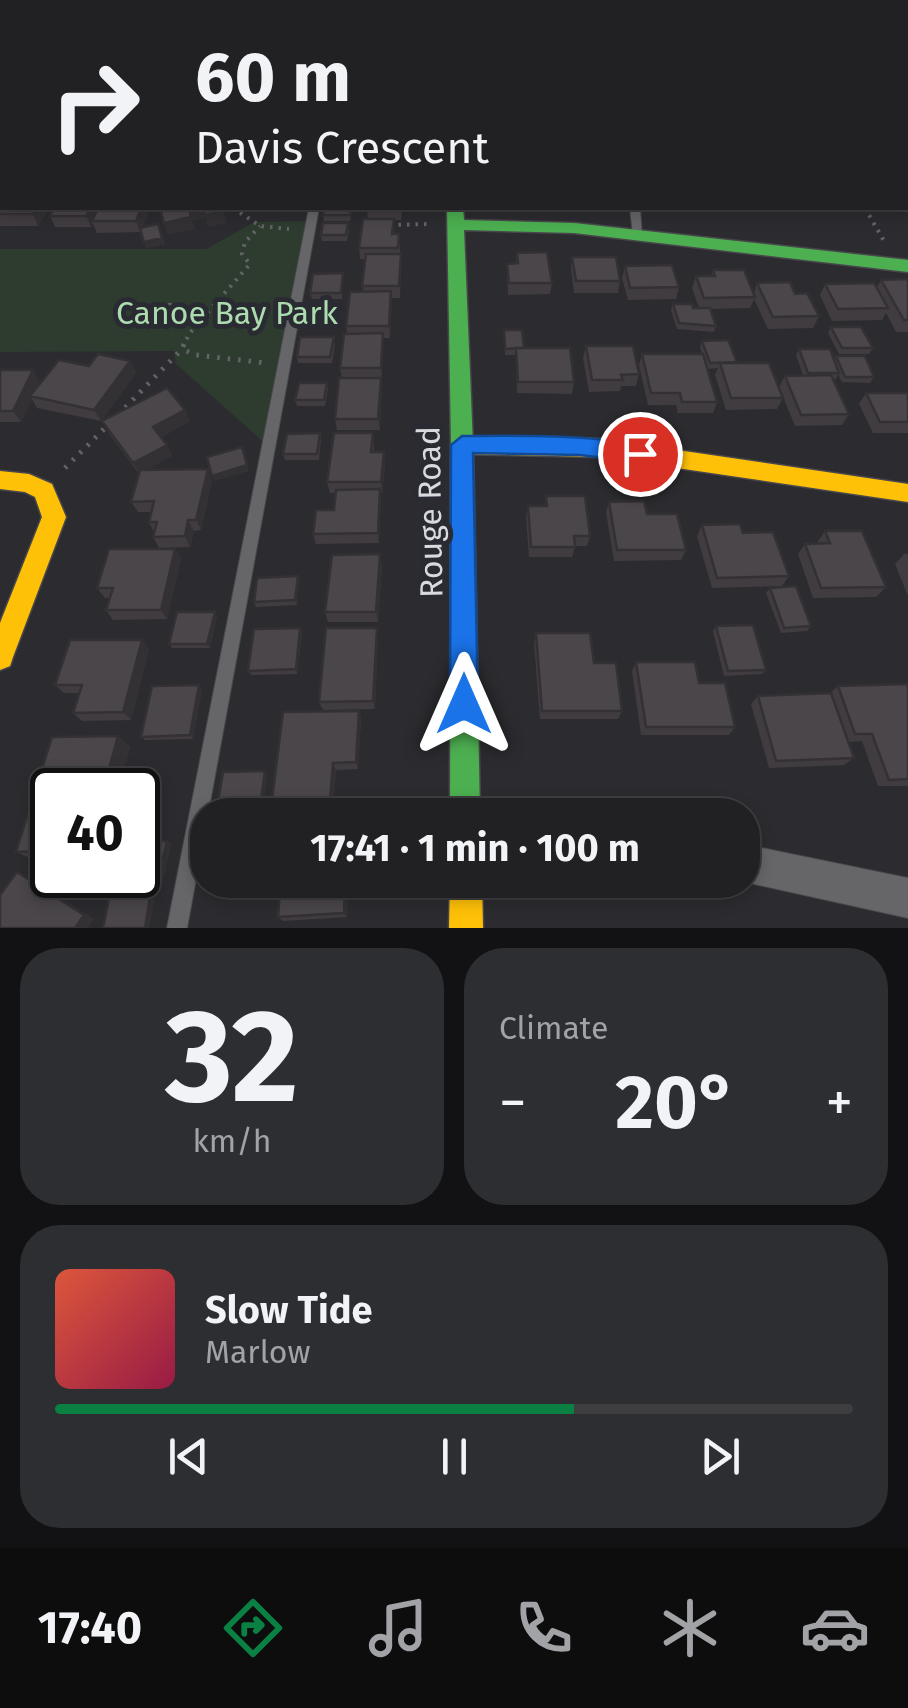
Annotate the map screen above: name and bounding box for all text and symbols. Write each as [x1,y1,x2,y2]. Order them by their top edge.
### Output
text: 60 m [195,36,351,120]
icon: right [30,40,160,170]
text: Davis Crescent [195,121,489,175]
park label: Canoe Bay Park [116,294,339,332]
pin [598,412,683,497]
street label: Rouge Road [410,426,450,598]
icon: arrive [613,427,668,482]
position arrow [412,652,516,756]
speed limit sign: 40 [30,768,160,898]
text: 17:41 · 1 min · 100 m [310,825,640,871]
text: 32 [165,979,299,1135]
text: Climate [499,1009,608,1047]
text: 20° [615,1058,737,1148]
text: − [499,1070,527,1136]
text: + [826,1070,853,1136]
text: km/h [192,1122,272,1160]
text: Slow Tide [205,1287,373,1333]
text: Marlow [205,1333,311,1371]
icon: previous [161,1429,216,1484]
icon: pause [427,1429,482,1484]
icon: next [693,1429,748,1484]
icon: directions [218,1593,288,1663]
icon: music [363,1593,433,1663]
icon: phone [509,1593,579,1663]
icon: climate [655,1593,725,1663]
icon: car [800,1593,870,1663]
text: 17:40 [38,1601,142,1655]

